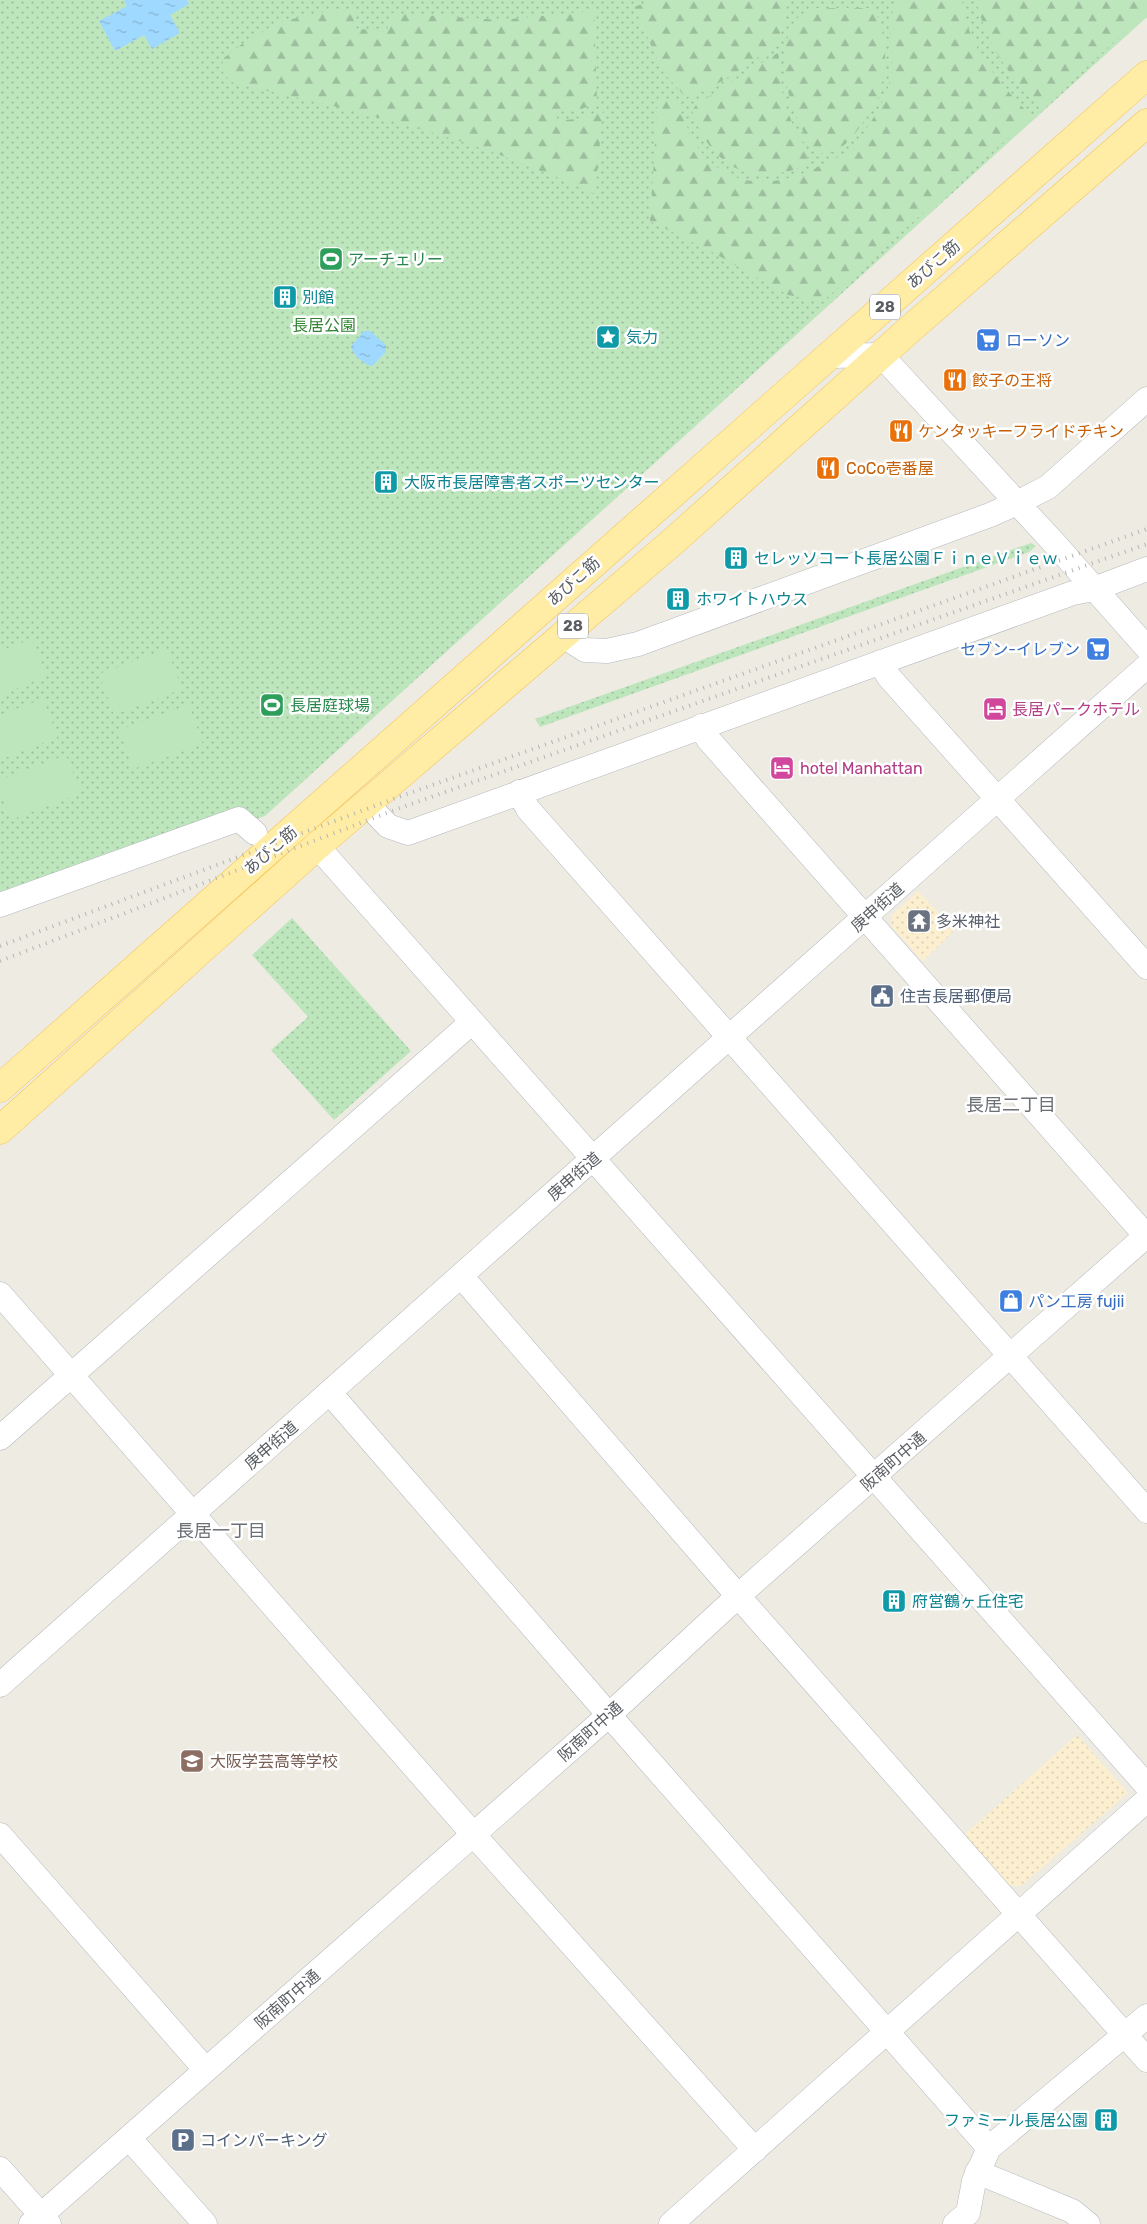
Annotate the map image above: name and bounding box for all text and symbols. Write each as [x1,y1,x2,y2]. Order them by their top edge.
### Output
street label: あびこ筋 [903,236,964,293]
sports icon: アーチェリー [318,246,344,272]
place label: アーチェリー [348,250,443,269]
building icon: 別館 [272,284,298,310]
place label: 別館 [302,288,334,307]
road number: 28 [870,294,900,320]
park label: 長居公園 [292,316,356,335]
place icon: 気力 [595,324,621,350]
supermarket icon: ローソン [975,327,1001,353]
place label: 気力 [626,328,658,347]
place label: ローソン [1006,331,1070,350]
restaurant icon: 餃子の王将 [942,367,968,393]
place label: 餃子の王将 [972,371,1052,390]
restaurant icon: ケンタッキーフライドチキン [888,418,914,444]
place label: ケンタッキーフライドチキン [918,422,1124,441]
restaurant icon: CoCo壱番屋 [815,455,841,481]
place label: CoCo壱番屋 [846,459,934,478]
building icon: 大阪市長居障害者スポーツセンター [373,469,399,495]
place label: 大阪市長居障害者スポーツセンター [404,473,660,492]
building icon: セレッソコート長居公園ＦｉｎｅＶｉｅｗ [723,545,749,571]
place label: セレッソコート長居公園ＦｉｎｅＶｉｅｗ [754,549,1058,568]
street label: あびこ筋 [543,553,603,610]
building icon: ホワイトハウス [665,586,691,612]
place label: ホワイトハウス [696,590,808,609]
road number: 28 [558,614,588,638]
supermarket icon: セブン-イレブン [1085,636,1111,662]
place label: セブン-イレブン [960,640,1080,659]
sports icon: 長居庭球場 [259,692,285,718]
place label: 長居庭球場 [290,696,370,715]
hotel icon: 長居パークホテル [982,696,1008,722]
place label: 長居パークホテル [1012,700,1140,719]
hotel icon: hotel Manhattan [769,755,795,781]
place label: hotel Manhattan [800,759,923,778]
street label: あびこ筋 [240,822,301,879]
street label: 庚申街道 [847,879,907,936]
temple icon: 多米神社 [906,908,932,934]
place label: 多米神社 [936,912,1000,931]
public building icon: 住吉長居郵便局 [869,983,895,1009]
place label: 住吉長居郵便局 [900,987,1012,1006]
district label: 長居二丁目 [966,1094,1056,1116]
street label: 庚申街道 [544,1148,605,1205]
shop icon: パン工房 fujii [998,1288,1024,1314]
place label: パン工房 fujii [1028,1292,1124,1311]
street label: 庚申街道 [241,1417,302,1474]
street label: 阪南町中通 [857,1428,930,1495]
district label: 長居一丁目 [176,1520,266,1542]
building icon: 府営鶴ヶ丘住宅 [881,1588,907,1614]
place label: 府営鶴ヶ丘住宅 [912,1592,1024,1611]
street label: 阪南町中通 [554,1698,626,1765]
school or university icon: 大阪学芸高等学校 [179,1748,205,1774]
place label: 大阪学芸高等学校 [210,1752,338,1771]
street label: 阪南町中通 [251,1966,324,2033]
building icon: ファミール長居公園 [1093,2107,1119,2133]
place label: ファミール長居公園 [944,2111,1088,2130]
parking icon: コインパーキング [170,2127,196,2153]
place label: コインパーキング [200,2131,328,2150]

